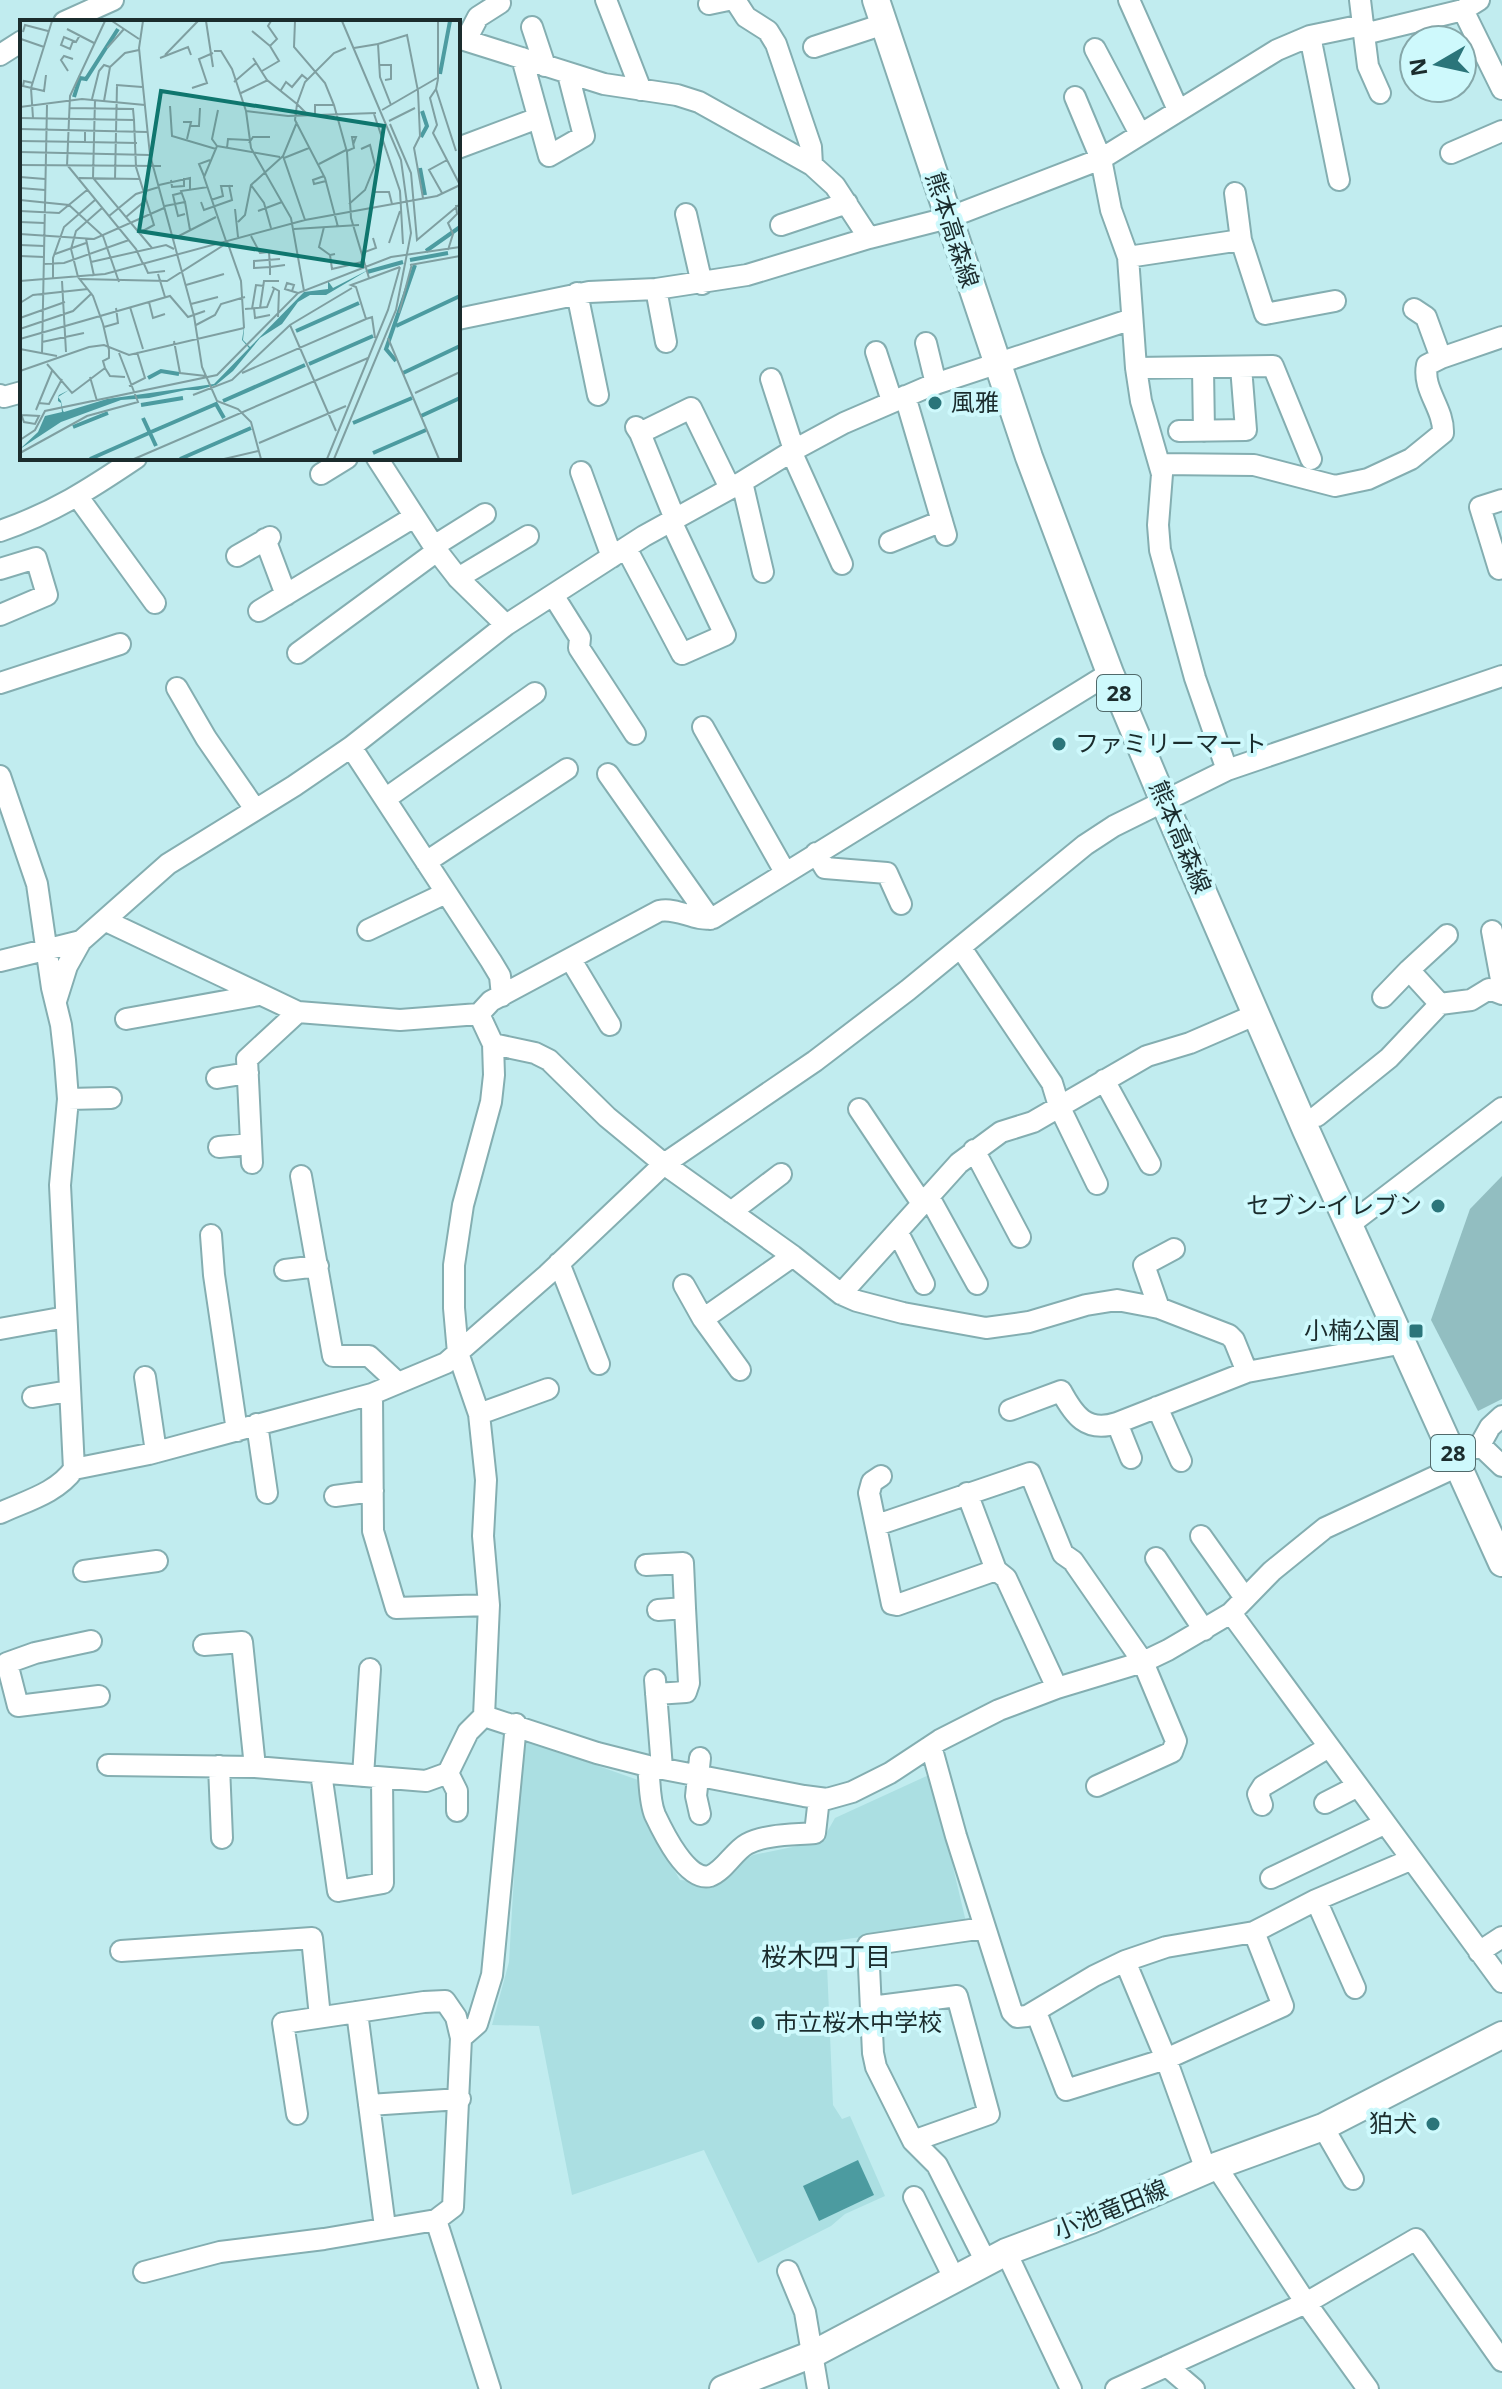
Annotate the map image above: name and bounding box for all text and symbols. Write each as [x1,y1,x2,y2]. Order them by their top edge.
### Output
inset map [20,20,460,460]
north arrow [1398,24,1478,104]
text: N [1401,56,1433,78]
street label: 熊本高森線 [919,167,988,292]
place label: 風雅 [951,385,999,418]
marker: 風雅 [926,394,944,412]
road number: 28 [1097,675,1141,711]
place label: ファミリーマート [1075,726,1267,759]
marker: ファミリーマート [1050,735,1068,753]
street label: 熊本高森線 [1143,775,1220,898]
place label: セブン-イレブン [1246,1188,1422,1221]
marker: セブン-イレブン [1429,1197,1447,1215]
place label: 小楠公園 [1304,1313,1400,1346]
marker: 小楠公園 [1407,1322,1425,1340]
road number: 28 [1431,1435,1475,1471]
district label: 桜木四丁目 [761,1938,891,1974]
place label: 市立桜木中学校 [774,2005,942,2038]
marker: 市立桜木中学校 [749,2014,767,2032]
place label: 狛犬 [1369,2106,1417,2139]
marker: 狛犬 [1424,2115,1442,2133]
street label: 小池竜田線 [1049,2171,1172,2246]

